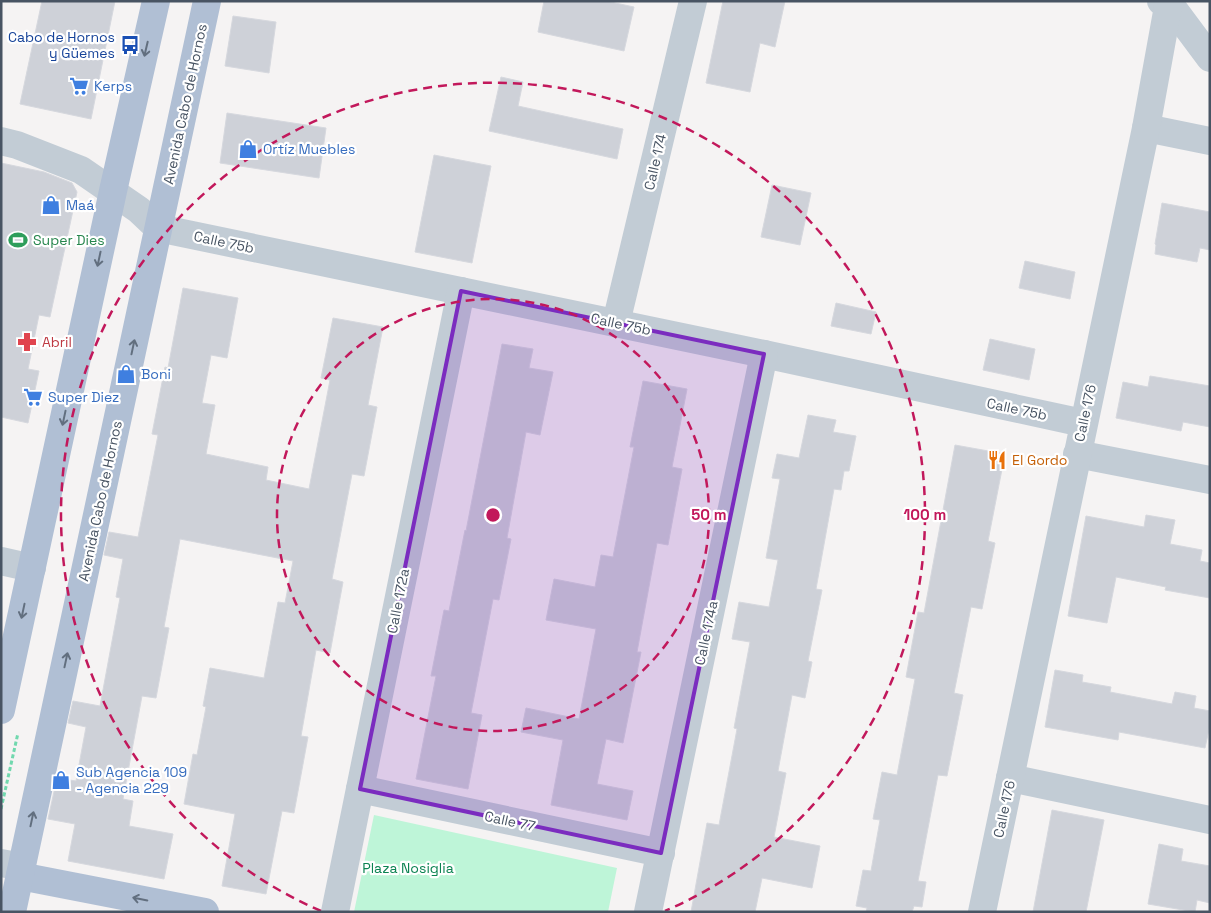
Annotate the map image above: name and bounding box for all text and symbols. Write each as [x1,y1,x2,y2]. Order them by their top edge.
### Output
street label: Avenida Cabo de Hornos [159,22,211,186]
place label: Cabo de Hornos y Güemes [8,28,115,62]
bus stop icon: Cabo de Hornos y Güemes [119,34,141,56]
one-way arrow [141,40,150,56]
supermarket icon: Kerps [68,75,90,97]
place label: Kerps [94,77,132,95]
street label: Calle 174 [640,132,670,192]
shop icon: Ortíz Muebles [237,138,259,160]
place label: Ortíz Muebles [263,140,355,158]
shop icon: Maá [40,194,62,216]
place label: Maá [66,196,94,214]
street label: Calle 75b [192,227,256,257]
sports icon: Super Dies [7,229,29,251]
place label: Super Dies [33,231,105,249]
one-way arrow [93,250,103,266]
street label: Calle 75b [589,309,653,339]
pharmacy icon: Abril [16,331,38,353]
place label: Abril [42,333,72,351]
one-way arrow [128,340,138,356]
shop icon: Boni [115,363,137,385]
place label: Boni [141,365,171,383]
street label: Calle 176 [1070,383,1100,443]
supermarket icon: Super Diez [22,386,44,408]
place label: Super Diez [48,388,119,406]
street label: Calle 75b [985,394,1049,424]
one-way arrow [59,409,69,425]
street label: Avenida Cabo de Hornos [74,419,126,583]
restaurant icon: El Gordo [986,449,1008,471]
place label: El Gordo [1012,451,1068,469]
text: 50 m [691,505,727,524]
text: 100 m [904,505,946,524]
centre of rings [484,506,502,524]
street label: Calle 172a [383,567,413,635]
street label: Calle 174a [690,599,722,667]
one-way arrow [18,602,27,618]
one-way arrow [62,653,71,669]
place label: Sub Agencia 109 - Agencia 229 [76,763,187,797]
shop icon: Sub Agencia 109 - Agencia 229 [50,769,72,791]
street label: Calle 176 [989,779,1019,839]
street label: Calle 77 [483,807,537,835]
one-way arrow [28,812,38,828]
park label: Plaza Nosiglia [362,859,454,877]
one-way arrow [133,894,149,903]

